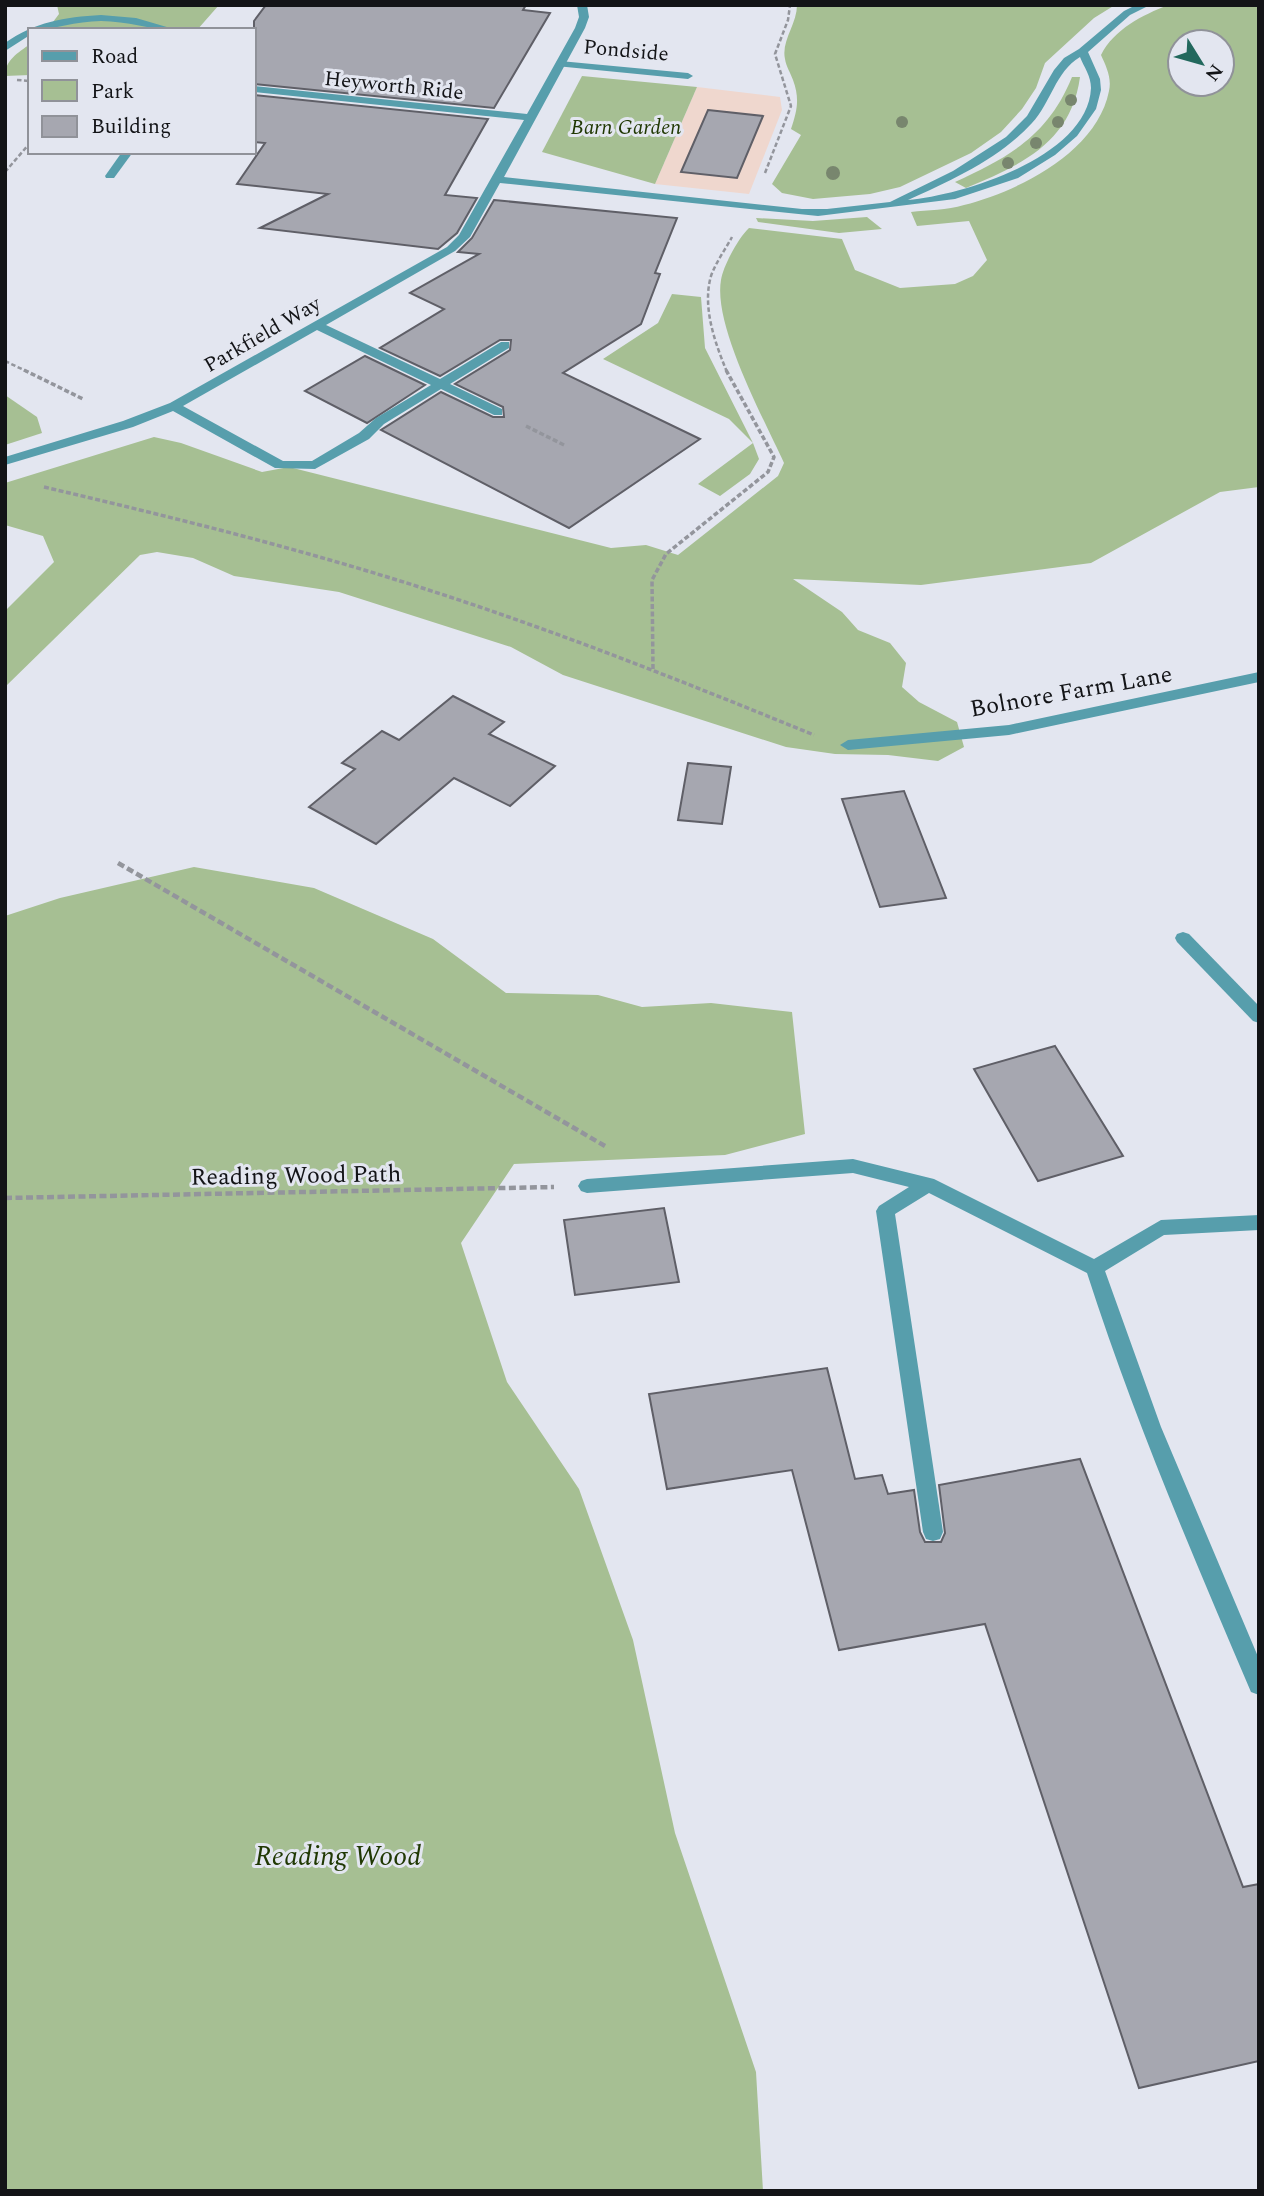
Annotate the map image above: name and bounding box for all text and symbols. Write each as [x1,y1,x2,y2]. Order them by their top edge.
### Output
legend [28,28,256,154]
north arrow [1166,28,1236,98]
street label: Pondside [582,31,670,71]
text: Road [91,41,138,73]
text: N [1197,57,1230,87]
street label: Heyworth Ride [323,63,465,109]
text: Park [91,76,135,108]
text: Building [91,111,171,143]
park label: Barn Garden [571,112,682,144]
street label: Parkfield Way [198,288,328,381]
street label: Bolnore Farm Lane [967,656,1175,727]
street label: Reading Wood Path [190,1156,402,1196]
park label: Reading Wood [255,1835,421,1878]

